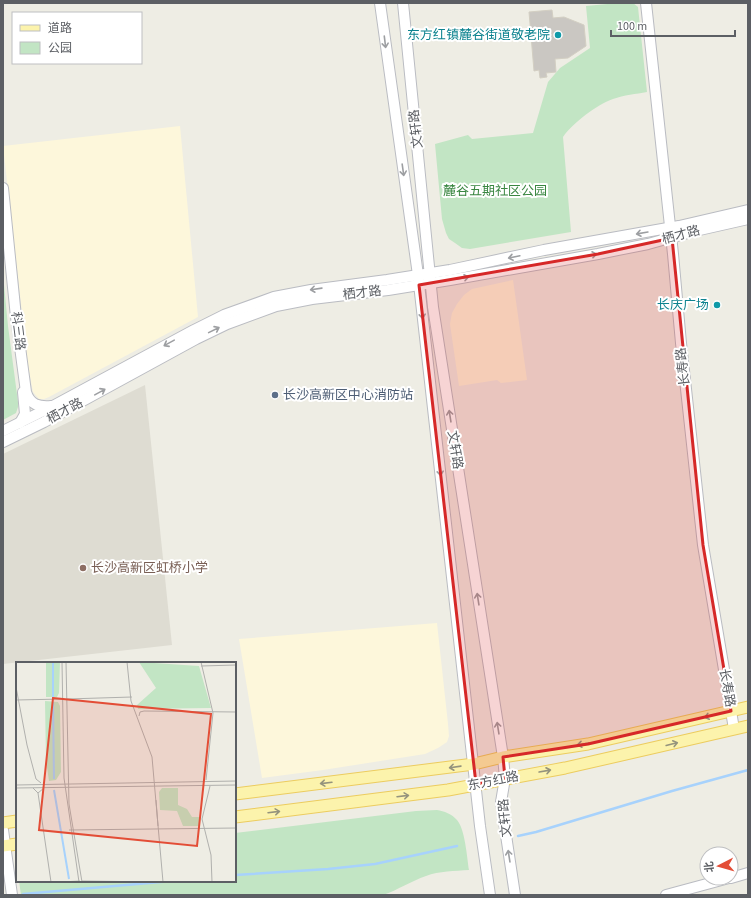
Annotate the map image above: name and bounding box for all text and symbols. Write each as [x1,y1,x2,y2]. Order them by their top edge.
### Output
legend [12,12,142,64]
scale bar [611,12,735,38]
text: 100 m [617,18,647,35]
text: 道路 [48,20,72,37]
place label: 东方红镇麓谷街道敬老院 [407,26,550,44]
marker: 东方红镇麓谷街道敬老院 [553,30,563,40]
one-way arrow [381,35,388,48]
text: 公园 [48,40,72,57]
street label: 文轩路 [405,109,427,149]
one-way arrow [399,163,407,176]
park label: 麓谷五期社区公园 [443,182,547,200]
street label: 栖才路 [660,221,702,249]
one-way arrow [635,230,648,238]
one-way arrow [584,251,597,259]
one-way arrow [508,253,521,261]
one-way arrow [456,273,469,281]
street label: 栖才路 [342,282,382,304]
one-way arrow [310,285,323,293]
place label: 长庆广场 [657,296,709,314]
marker: 长庆广场 [712,300,722,310]
one-way arrow [418,306,426,319]
street label: 科三路 [7,311,29,351]
one-way arrow [208,326,220,333]
one-way arrow [164,340,176,348]
street label: 长寿路 [672,347,694,387]
place label: 长沙高新区中心消防站 [283,386,413,404]
one-way arrow [94,388,106,395]
marker: 长沙高新区中心消防站 [270,390,280,400]
street label: 栖才路 [44,394,86,428]
one-way arrow [446,410,454,423]
street label: 文轩路 [443,429,467,471]
one-way arrow [436,463,444,476]
place label: 长沙高新区虹桥小学 [91,559,208,577]
marker: 长沙高新区虹桥小学 [78,563,88,573]
one-way arrow [474,593,482,606]
inset map [16,662,236,882]
street label: 长寿路 [715,667,739,709]
one-way arrow [704,713,717,721]
one-way arrow [494,722,502,735]
one-way arrow [665,740,678,747]
one-way arrow [577,741,590,749]
one-way arrow [449,763,462,771]
street label: 东方红路 [466,767,520,795]
one-way arrow [538,767,551,775]
one-way arrow [320,779,333,787]
one-way arrow [396,792,409,800]
street label: 文轩路 [494,798,516,838]
one-way arrow [267,808,280,816]
north arrow [699,846,739,886]
one-way arrow [505,850,513,863]
text: 北 [702,861,718,873]

